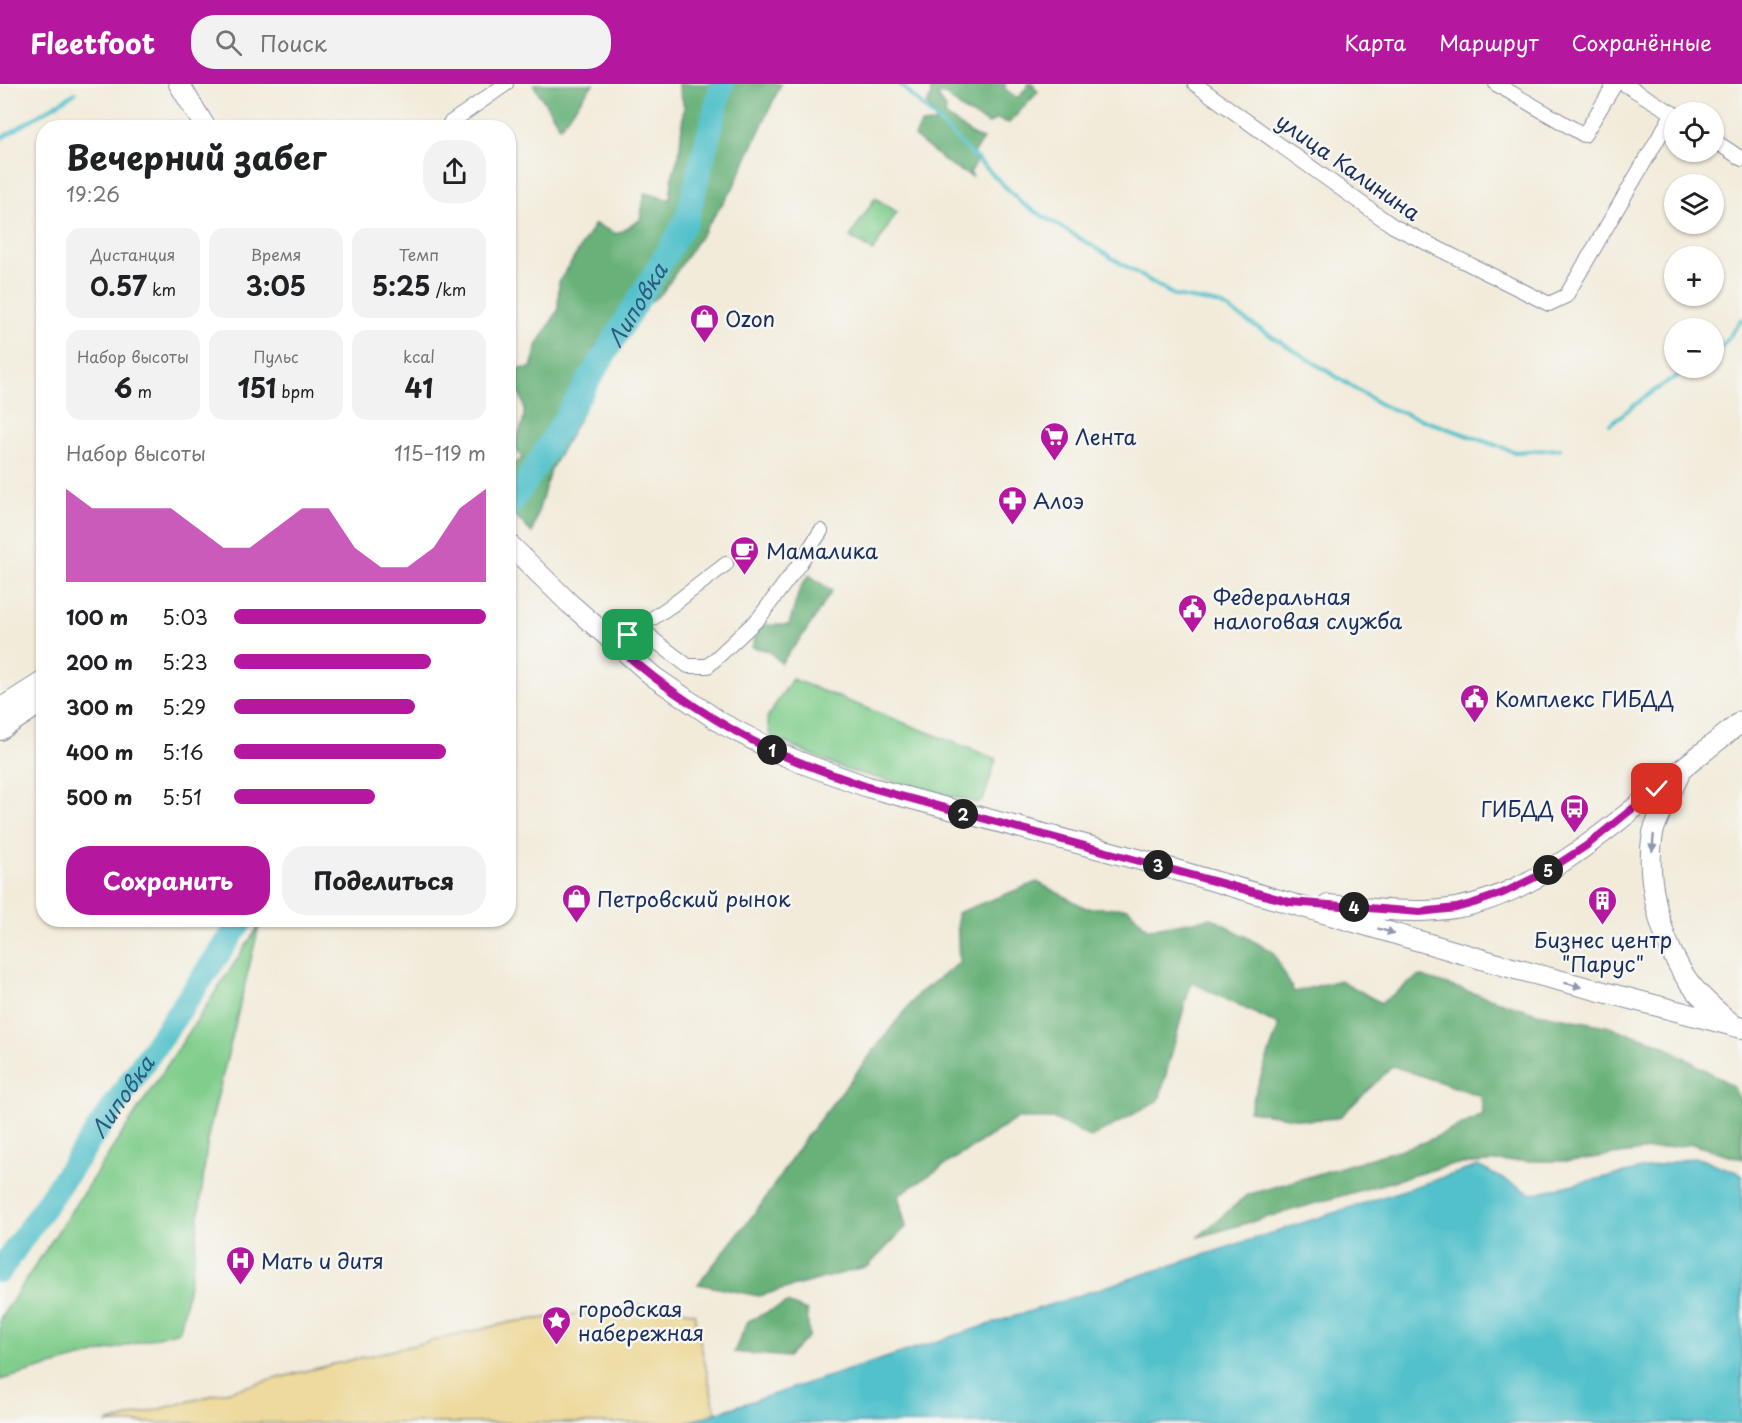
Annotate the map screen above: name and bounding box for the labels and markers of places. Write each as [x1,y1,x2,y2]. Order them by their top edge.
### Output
shop icon: Ozon [688,302,720,344]
place label: Ozon [725,302,775,334]
supermarket icon: Лента [1038,420,1070,462]
place label: Лента [1075,420,1137,452]
pharmacy icon: Алоэ [996,484,1028,526]
place label: Алоэ [1033,484,1084,516]
cafe icon: Мамалика [729,534,761,576]
place label: Мамалика [766,534,879,566]
place label: Федеральная налоговая служба [1213,580,1403,636]
public building icon: Федеральная налоговая служба [1176,592,1208,634]
pin [602,609,653,660]
public building icon: Комплекс ГИБДД [1458,682,1490,724]
place label: Комплекс ГИБДД [1495,682,1674,714]
pin: 1 [757,735,787,765]
pin [1631,763,1682,814]
place label: ГИБДД [1481,792,1554,824]
bus stop icon: ГИБДД [1559,792,1591,834]
pin: 2 [948,799,978,829]
pin: 3 [1143,850,1173,880]
pin: 5 [1533,855,1563,885]
shop icon: Петровский рынок [560,882,592,924]
place label: Петровский рынок [597,882,791,914]
building icon: Бизнес центр "Парус" [1587,884,1619,926]
pin: 4 [1339,892,1369,922]
place label: Бизнес центр "Парус" [1534,923,1672,979]
hospital icon: Мать и дитя [224,1244,256,1286]
place label: Мать и дитя [261,1244,384,1276]
place label: городская набережная [578,1292,704,1348]
place icon: городская набережная [541,1304,573,1346]

